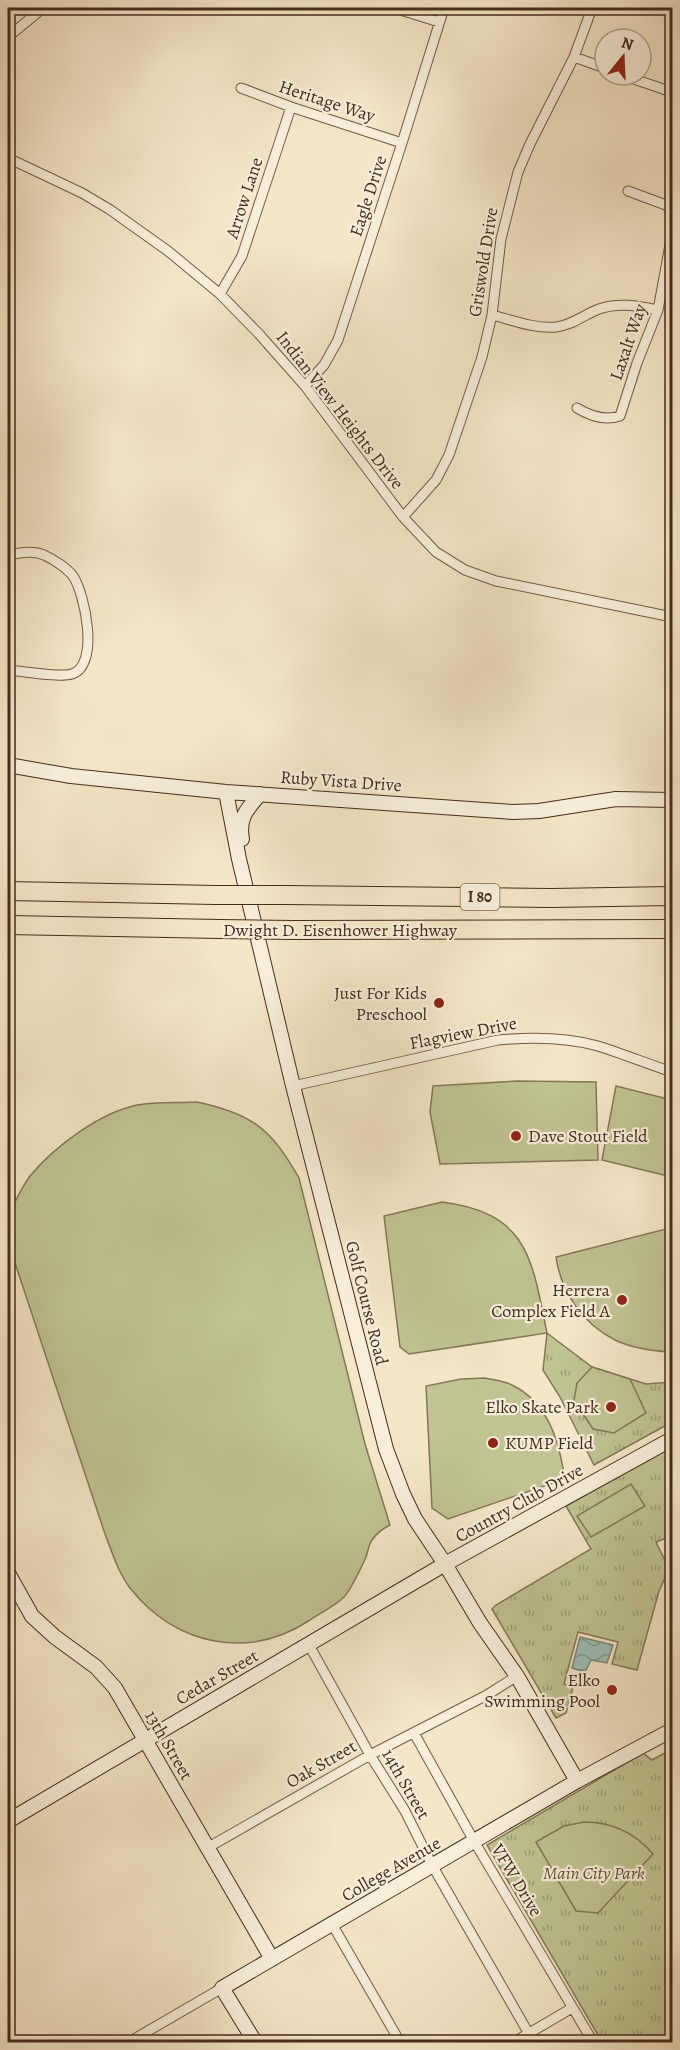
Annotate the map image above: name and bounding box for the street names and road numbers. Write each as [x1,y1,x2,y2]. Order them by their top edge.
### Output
street label: Heritage Way [276,74,379,128]
street label: Eagle Drive [344,152,392,240]
street label: Arrow Lane [219,154,268,243]
street label: Griswold Drive [463,206,503,318]
street label: Laxalt Way [604,300,653,383]
street label: Indian View Heights Drive [271,326,409,494]
street label: Ruby Vista Drive [280,765,402,797]
road number: I 80 [460,884,500,910]
street label: Dwight D. Eisenhower Highway [223,918,458,942]
street label: Flagview Drive [407,1011,519,1055]
street label: Golf Course Road [340,1238,394,1368]
street label: Country Club Drive [451,1458,587,1548]
street label: Cedar Street [171,1644,263,1710]
street label: 13th Street [139,1706,199,1784]
street label: Oak Street [281,1734,361,1794]
street label: 14th Street [376,1744,436,1824]
street label: College Avenue [337,1831,445,1907]
street label: VFW Drive [485,1838,548,1921]

